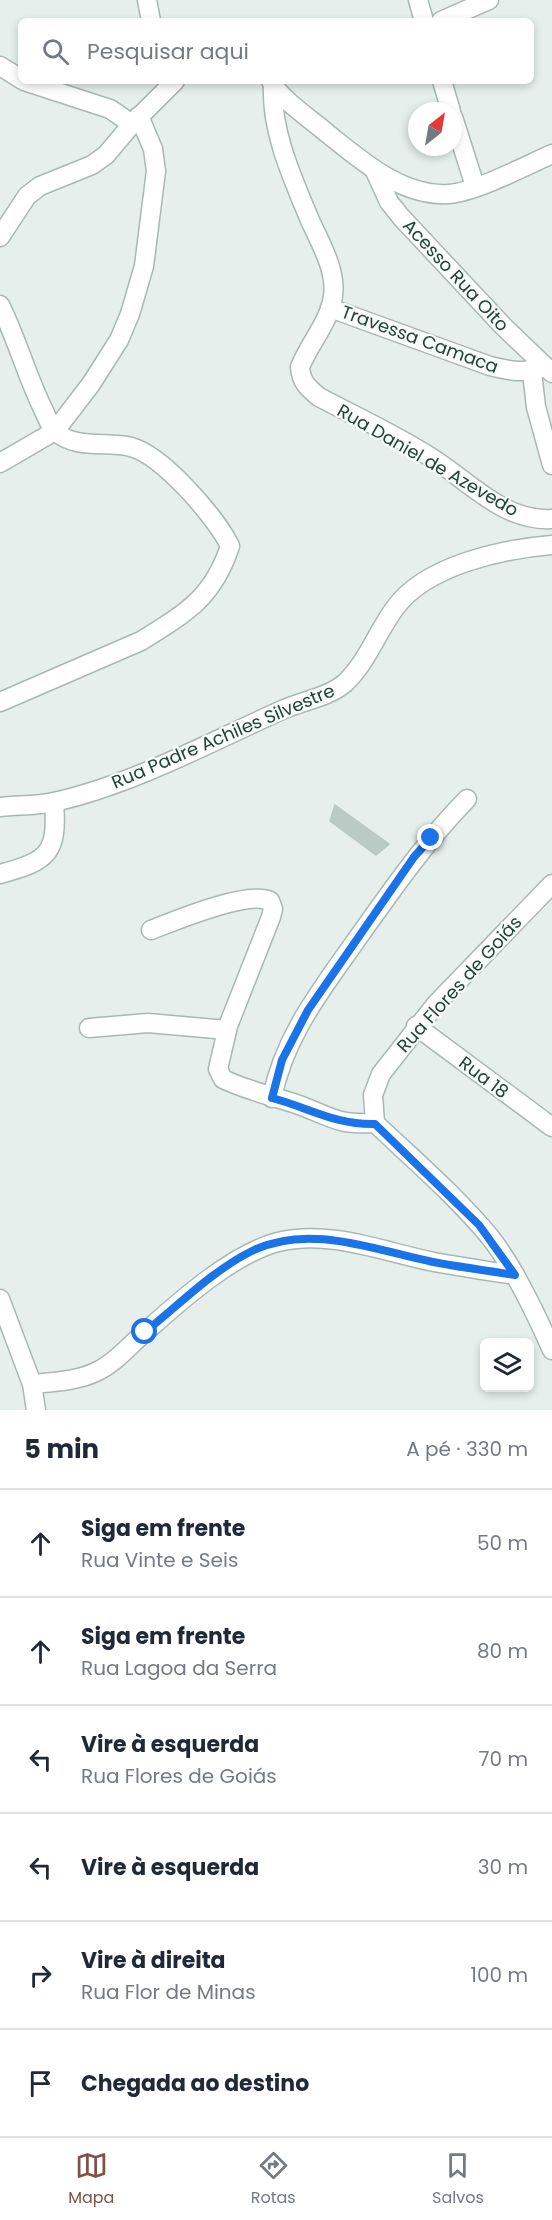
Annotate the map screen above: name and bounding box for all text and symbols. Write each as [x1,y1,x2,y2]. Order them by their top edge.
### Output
search box [18,18,534,84]
icon: search [39,35,72,68]
text: Pesquisar aqui [87,36,249,67]
north arrow [408,102,462,156]
street label: Acesso Rua Oito [397,213,515,337]
street label: Travessa Camaca [338,299,502,379]
street label: Rua Daniel de Azevedo [333,398,523,522]
street label: Rua Padre Achiles Silvestre [108,678,338,794]
route end [417,824,443,850]
street label: Rua Flores de Goiás [391,910,527,1058]
street label: Rua 18 [454,1050,514,1104]
route start [131,1318,157,1344]
map controls [480,1338,534,1392]
button: layers [480,1338,534,1392]
text: 5 min [24,1431,99,1467]
text: A pé · 330 m [406,1435,528,1463]
text: Siga em frente [81,1513,245,1544]
icon: ahead [24,1527,57,1560]
text: 50 m [477,1529,528,1557]
text: Rua Vinte e Seis [81,1546,238,1574]
text: Siga em frente [81,1621,245,1652]
icon: ahead [24,1635,57,1668]
text: 80 m [477,1637,528,1665]
text: Rua Lagoa da Serra [81,1654,277,1682]
text: Vire à esquerda [81,1729,259,1760]
icon: left [24,1743,57,1776]
text: 70 m [479,1745,528,1773]
text: Rua Flores de Goiás [81,1762,277,1790]
icon: left [24,1851,57,1884]
text: Vire à esquerda [81,1852,259,1883]
text: 30 m [478,1853,528,1881]
text: Vire à direita [81,1945,226,1976]
icon: right [24,1959,57,1992]
text: 100 m [471,1961,528,1989]
text: Rua Flor de Minas [81,1978,256,2006]
icon: arrive [24,2067,57,2100]
text: Chegada ao destino [81,2068,309,2099]
tab: Mapa [68,2149,114,2210]
tab: Rotas [251,2149,296,2210]
tab: Salvos [432,2149,484,2210]

